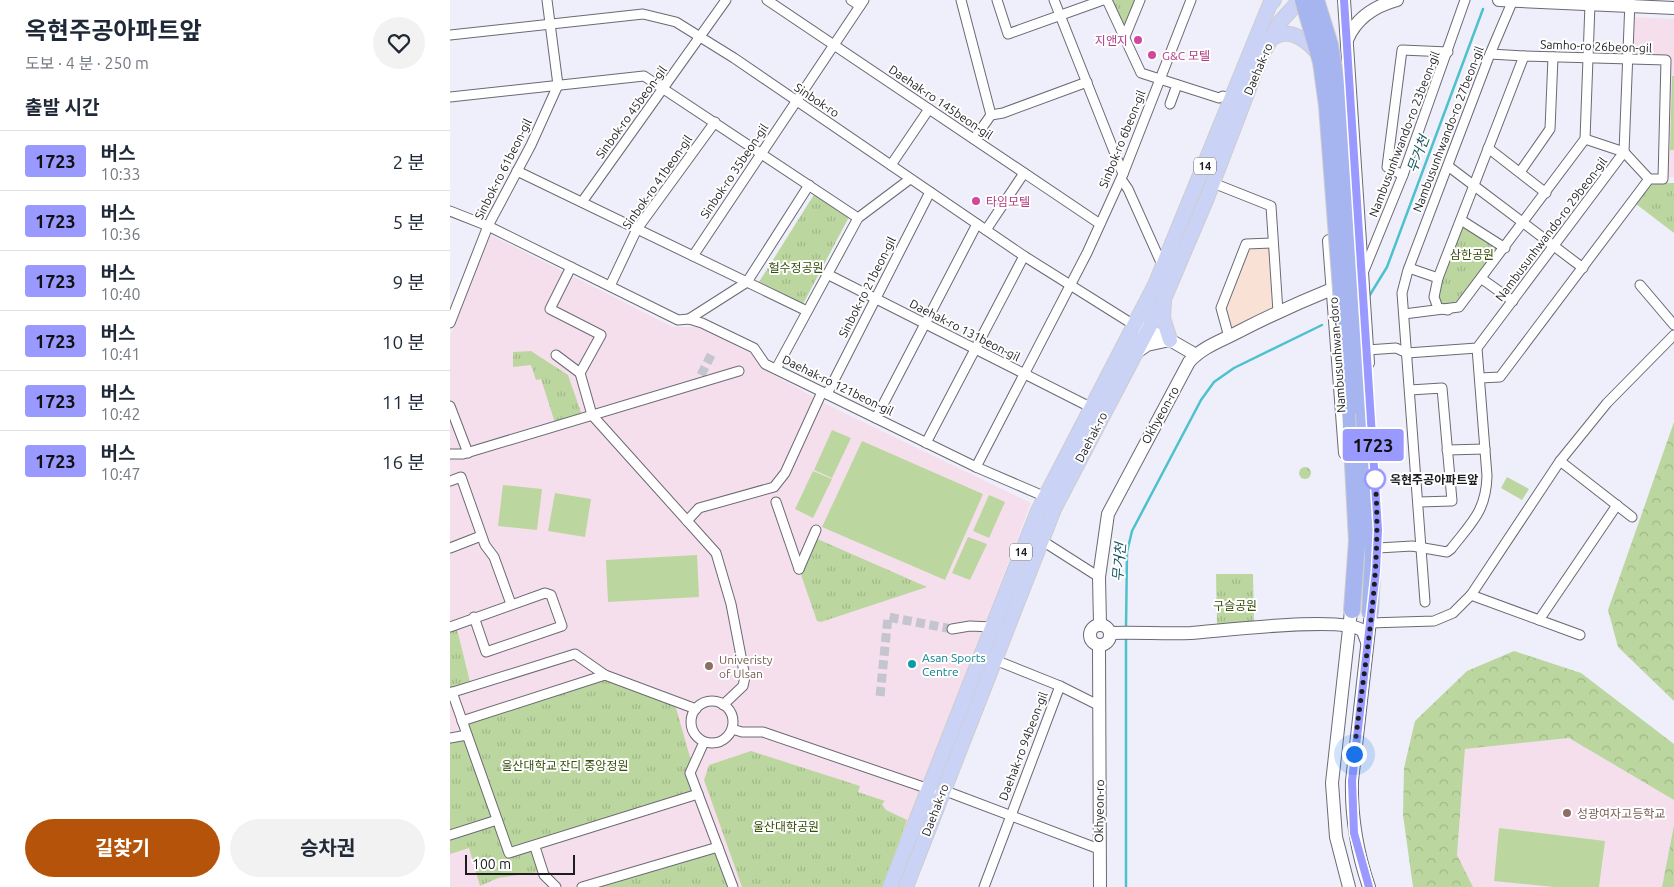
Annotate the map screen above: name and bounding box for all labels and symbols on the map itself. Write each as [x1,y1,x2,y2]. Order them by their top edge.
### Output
place label: 지앤지 [1095,34,1128,47]
marker: 지앤지 [1132,34,1144,46]
street label: Samho-ro 26beon-gil [1540,38,1652,54]
street label: Daehak-ro [1241,41,1275,97]
street label: Nambusunhwando-ro 27beon-gil [1410,44,1486,214]
marker: G&C 모텔 [1146,49,1158,61]
place label: G&C 모텔 [1162,49,1210,62]
street label: Nambusunhwando-ro 23beon-gil [1366,49,1442,219]
street label: Daehak-ro 145beon-gil [887,62,995,142]
street label: Sinbok-ro 45beon-gil [593,63,669,161]
street label: Sinbok-ro [792,80,842,120]
street label: Sinbok-ro 6beon-gil [1096,88,1148,190]
street label: Sinbok-ro 61beon-gil [472,117,534,221]
street label: Sinbok-ro 35beon-gil [698,121,770,221]
water label: 무거천 [1404,132,1433,175]
street label: Sinbok-ro 41beon-gil [620,133,694,231]
street label: Nambusunhwando-ro 29beon-gil [1493,155,1609,303]
road number: 14 [1194,158,1216,175]
marker: 타임모텔 [970,195,982,207]
place label: 타임모텔 [986,195,1030,208]
street label: Sinbok-ro 21beon-gil [836,235,898,339]
park label: 삼한공원 [1450,248,1494,261]
park label: 헐수정공원 [768,261,824,274]
street label: Daehak-ro 131beon-gil [908,296,1022,364]
street label: Nambusunhwan-doro [1326,297,1348,413]
street label: Daehak-ro 121beon-gil [780,352,896,418]
street label: Okhyeon-ro [1139,384,1181,446]
street label: Daehak-ro [1072,410,1110,464]
line badge: 1723 [1338,429,1408,461]
marker: 옥현주공아파트앞 [1364,468,1386,490]
place label: 옥현주공아파트앞 [1390,473,1478,486]
water label: 무거천 [1109,541,1129,582]
road number: 14 [1010,544,1032,560]
park label: 구슬공원 [1213,599,1257,612]
place label: Asan Sports Centre [922,651,986,678]
place label: Univeristy of Ulsan [719,653,773,680]
marker: Asan Sports Centre [906,658,918,670]
marker: Univeristy of Ulsan [703,660,715,672]
street label: Daehak-ro 94beon-gil [996,690,1050,802]
your location [1342,742,1367,767]
park label: 울산대학교 잔디 중앙정원 [502,759,628,772]
street label: Okhyeon-ro [1092,779,1106,843]
street label: Daehak-ro [919,782,951,838]
marker: 성광여자고등학교 [1561,807,1573,819]
place label: 성광여자고등학교 [1577,807,1665,820]
park label: 울산대학공원 [753,820,819,833]
scale bar [465,852,575,875]

